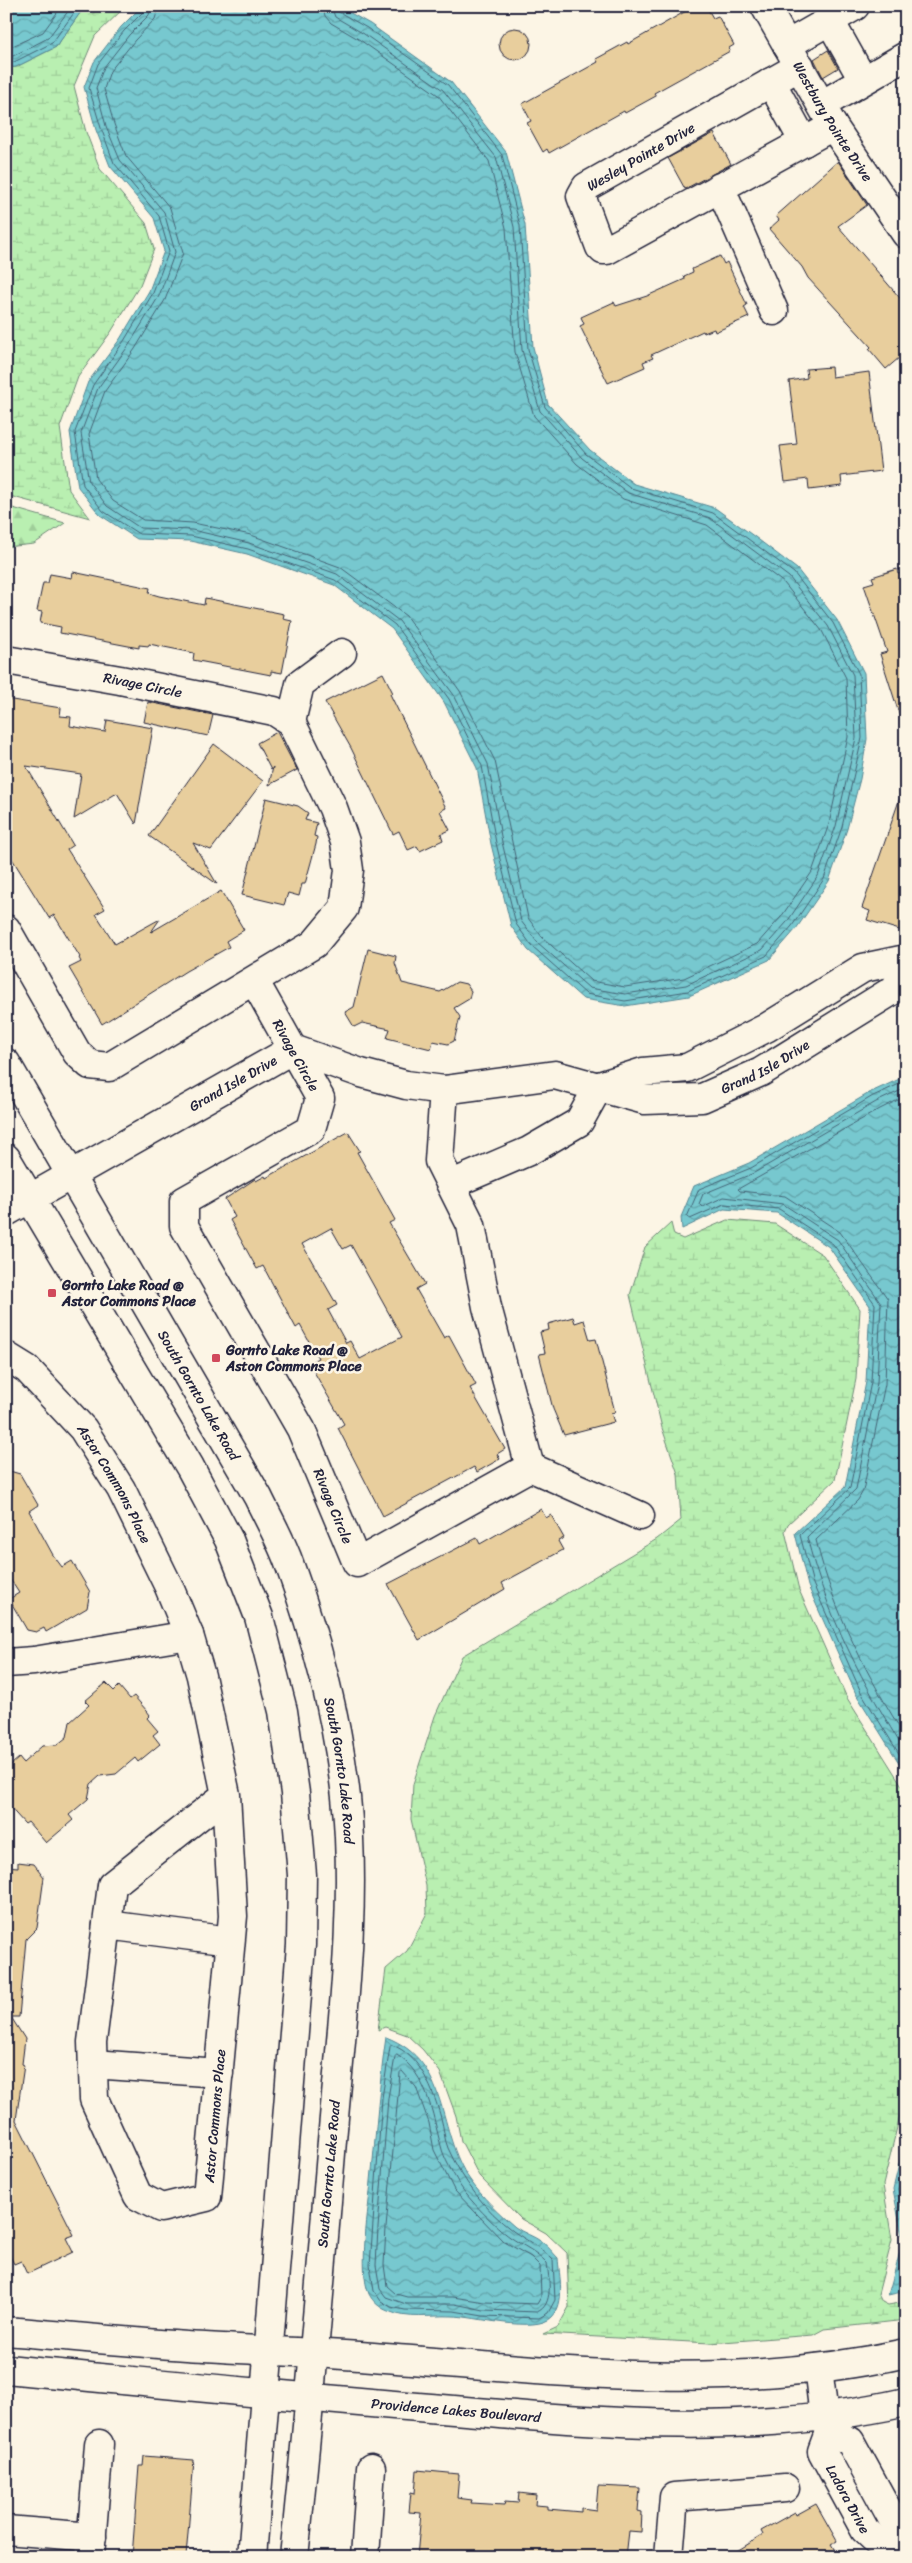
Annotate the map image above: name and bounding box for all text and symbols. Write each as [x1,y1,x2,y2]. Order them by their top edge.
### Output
street label: Westbury Pointe Drive [786,56,880,187]
street label: Wesley Pointe Drive [582,116,700,198]
street label: Rivage Circle [101,665,184,705]
street label: Rivage Circle [266,1014,327,1096]
street label: Grand Isle Drive [717,1032,815,1101]
street label: Grand Isle Drive [184,1048,282,1118]
place label: Gornto Lake Road @ Astor Commons Place [61,1273,197,1314]
marker: Gornto Lake Road @ Astor Commons Place [46,1287,58,1299]
street label: South Gornto Lake Road [151,1325,248,1467]
place label: Gornto Lake Road @ Aston Commons Place [225,1338,363,1379]
marker: Gornto Lake Road @ Aston Commons Place [210,1352,222,1364]
street label: Astor Commons Place [70,1418,158,1548]
street label: Rivage Circle [306,1464,360,1548]
street label: South Gornto Lake Road [317,1695,362,1846]
street label: Astor Commons Place [197,2048,233,2185]
street label: South Gornto Lake Road [310,2098,348,2249]
street label: Providence Lakes Boulevard [370,2391,543,2430]
street label: Ladora Drive [819,2460,877,2538]

